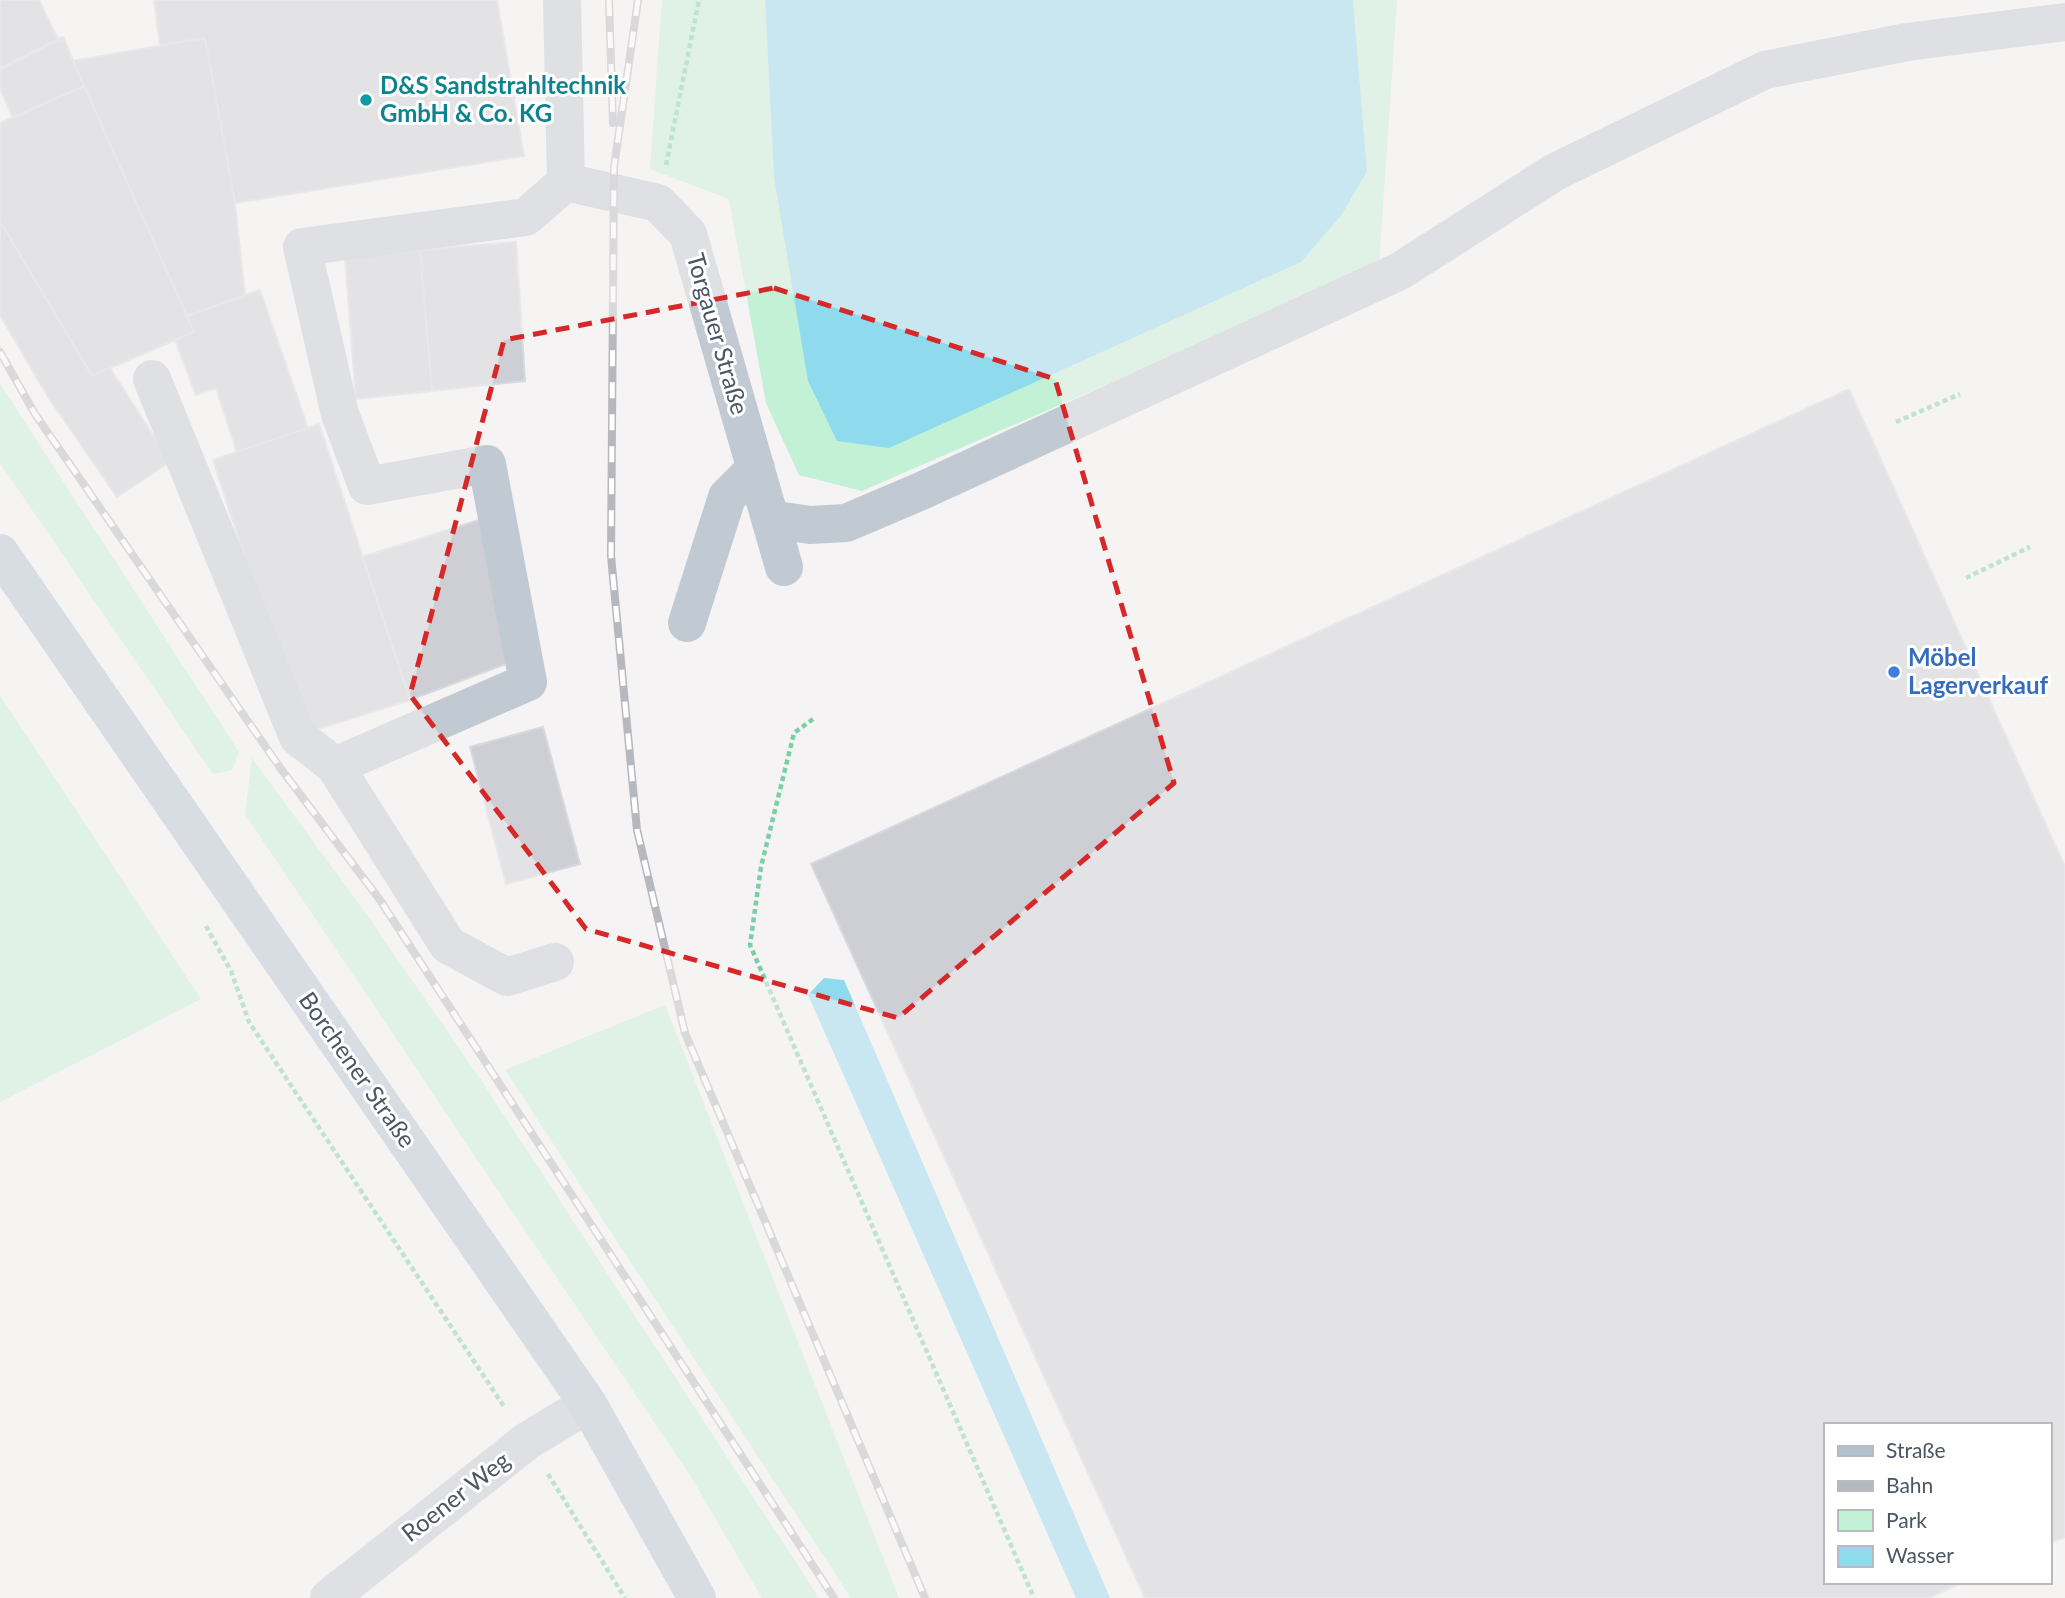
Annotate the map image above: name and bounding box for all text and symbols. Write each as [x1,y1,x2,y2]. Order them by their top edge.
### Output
place label: D&S Sandstrahltechnik GmbH & Co. KG [380,70,626,127]
marker: D&S Sandstrahltechnik GmbH & Co. KG [358,92,374,108]
street label: Torgauer Straße [682,250,755,418]
place label: Möbel Lagerverkauf [1908,642,2048,699]
marker: Möbel Lagerverkauf [1886,664,1902,680]
street label: Borchener Straße [294,986,423,1153]
legend [1824,1423,2051,1584]
text: Straße [1886,1437,1946,1462]
street label: Roener Weg [395,1445,515,1547]
text: Bahn [1886,1472,1933,1497]
text: Park [1886,1507,1927,1532]
text: Wasser [1886,1542,1954,1567]

